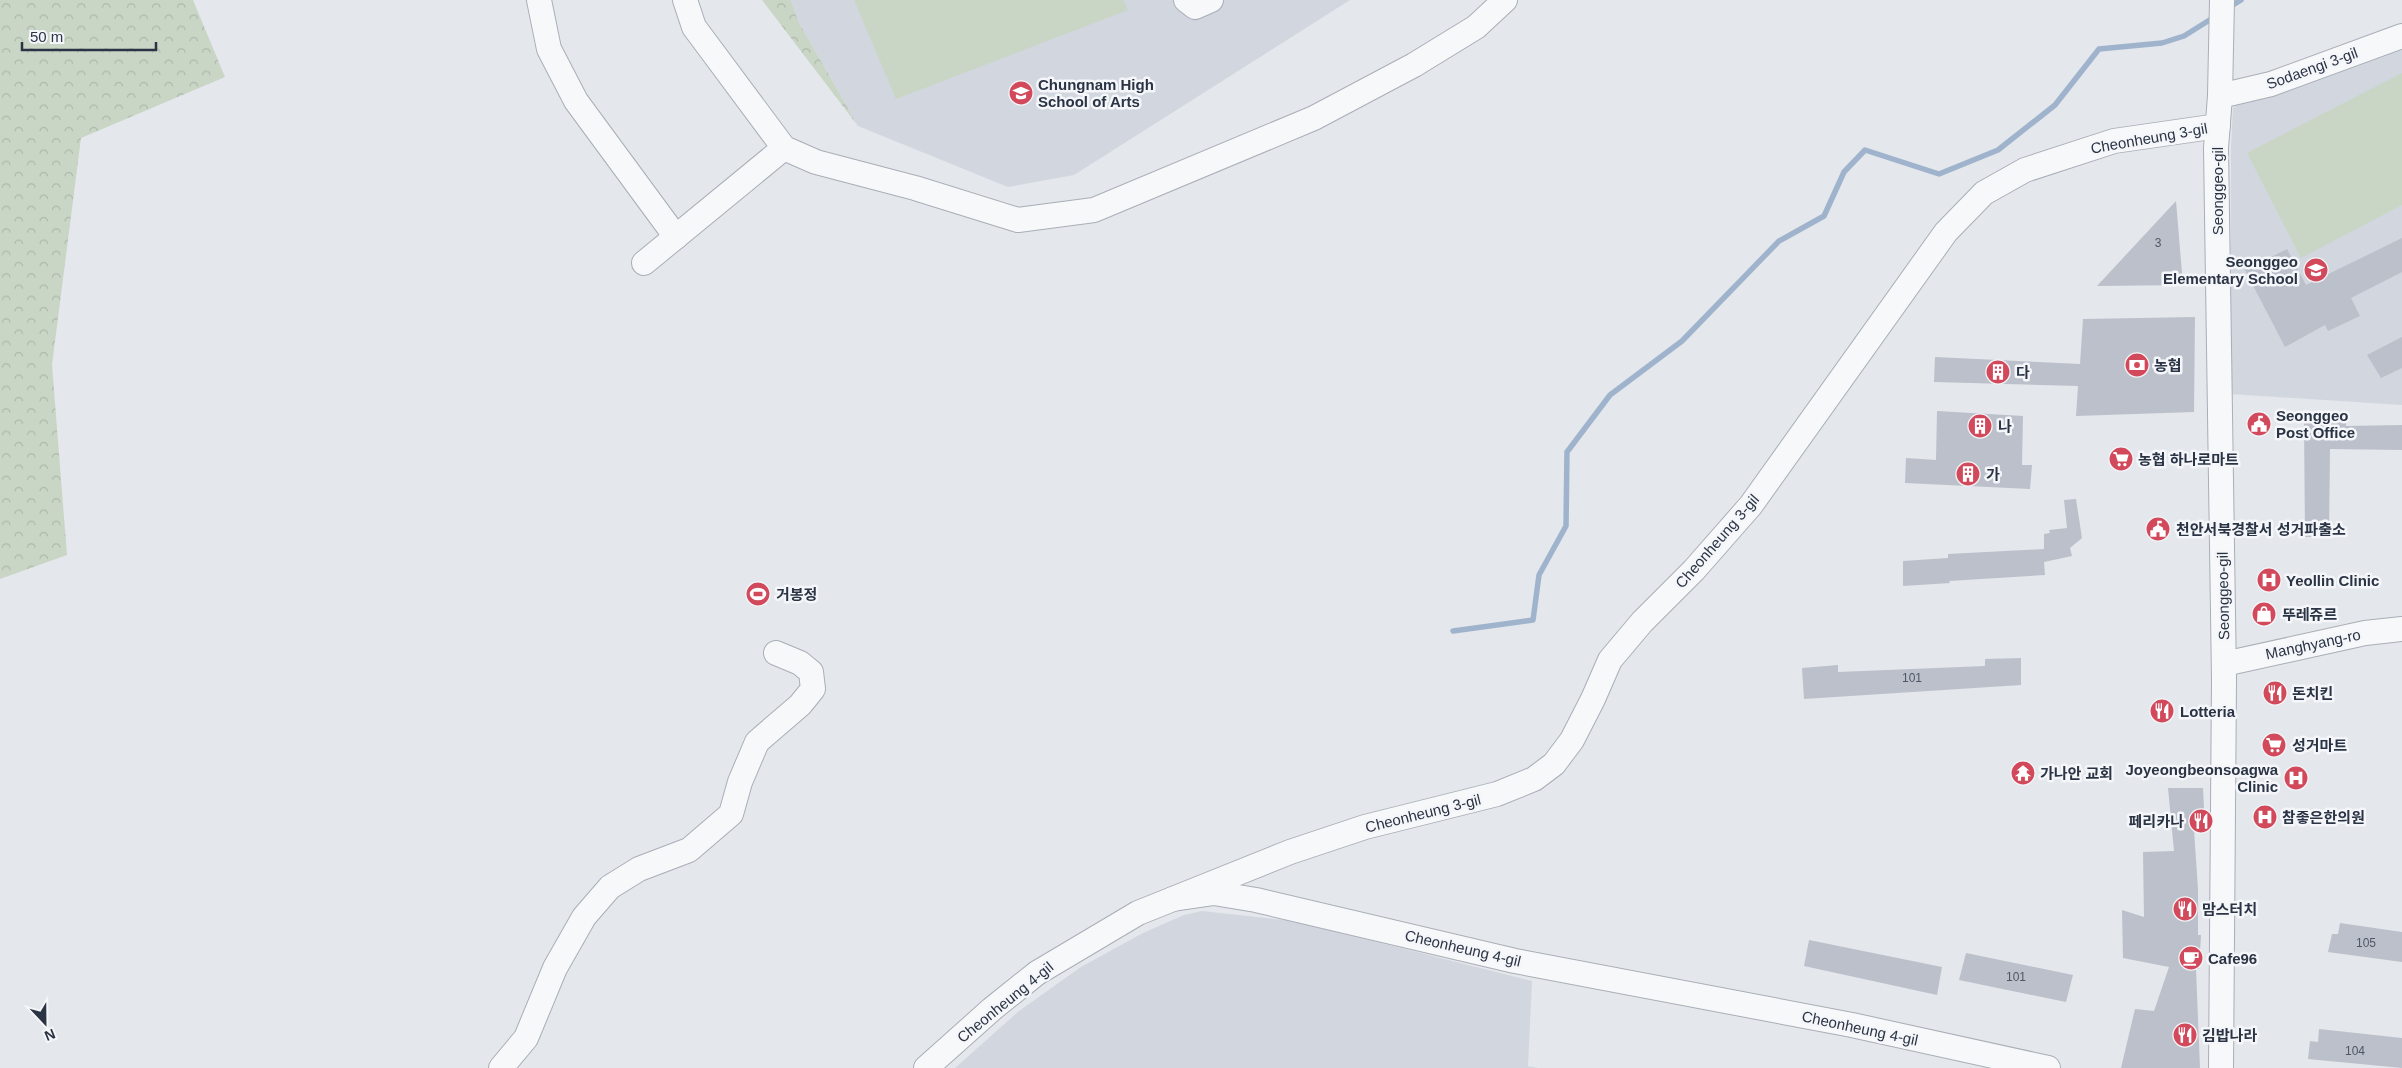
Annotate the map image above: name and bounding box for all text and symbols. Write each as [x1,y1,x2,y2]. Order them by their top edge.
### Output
scale bar [22,20,156,52]
text: 50 m [30,28,63,45]
street label: Sodaengi 3-gil [2264,44,2360,92]
place label: Chungnam High School of Arts [1038,76,1154,110]
school or university icon: Chungnam High School of Arts [1008,80,1034,106]
street label: Cheonheung 3-gil [2089,119,2209,157]
street label: Seonggeo-gil [2209,147,2226,235]
house number: 3 [2155,236,2162,250]
place label: Seonggeo Elementary School [2163,253,2298,287]
school or university icon: Seonggeo Elementary School [2303,257,2329,283]
bank icon: 농협 [2124,352,2150,378]
place label: 농협 [2154,357,2182,374]
building icon: 다 [1985,359,2011,385]
place label: 다 [2016,364,2030,381]
place label: Seonggeo Post Office [2276,407,2355,441]
public building icon: Seonggeo Post Office [2246,411,2272,437]
building icon: 나 [1967,413,1993,439]
place label: 나 [1998,418,2012,435]
supermarket icon: 농협 하나로마트 [2108,446,2134,472]
place label: 농협 하나로마트 [2138,451,2239,468]
building icon: 가 [1955,461,1981,487]
place label: 가 [1986,466,2000,483]
street label: Cheonheung 3-gil [1672,491,1762,591]
public building icon: 천안서북경찰서 성거파출소 [2145,516,2171,542]
place label: 천안서북경찰서 성거파출소 [2176,521,2346,538]
street label: Seonggeo-gil [2214,552,2232,640]
hospital icon: Yeollin Clinic [2256,567,2282,593]
place label: Yeollin Clinic [2286,572,2379,589]
sports icon: 거봉정 [745,581,771,607]
place label: 거봉정 [776,586,817,603]
shop icon: 뚜레쥬르 [2251,601,2277,627]
place label: 뚜레쥬르 [2282,606,2337,623]
street label: Manghyang-ro [2264,626,2362,662]
house number: 101 [1902,671,1922,685]
restaurant icon: 돈치킨 [2262,680,2288,706]
place label: 돈치킨 [2292,685,2333,702]
restaurant icon: Lotteria [2149,698,2175,724]
place label: Lotteria [2180,703,2236,720]
supermarket icon: 성거마트 [2261,732,2287,758]
place label: 성거마트 [2292,737,2347,754]
temple icon: 가나안 교회 [2010,760,2036,786]
place label: Joyeongbeonsoagwa Clinic [2125,761,2279,795]
place label: 가나안 교회 [2040,765,2113,782]
hospital icon: Joyeongbeonsoagwa Clinic [2283,765,2309,791]
street label: Cheonheung 3-gil [1363,790,1483,836]
hospital icon: 참좋은한의원 [2252,804,2278,830]
restaurant icon: 페리카나 [2188,808,2214,834]
place label: 참좋은한의원 [2282,809,2365,826]
place label: 페리카나 [2129,813,2184,830]
restaurant icon: 맘스터치 [2172,896,2198,922]
place label: 맘스터치 [2202,901,2257,918]
street label: Cheonheung 4-gil [1403,926,1523,970]
house number: 105 [2356,936,2376,950]
cafe icon: Cafe96 [2178,945,2204,971]
place label: Cafe96 [2208,950,2257,967]
street label: Cheonheung 4-gil [954,958,1056,1046]
house number: 101 [2006,970,2026,984]
north arrow [20,998,70,1048]
street label: Cheonheung 4-gil [1800,1007,1920,1049]
restaurant icon: 김밥나라 [2172,1022,2198,1048]
text: N [42,1026,58,1044]
place label: 김밥나라 [2202,1027,2257,1044]
house number: 104 [2345,1044,2365,1058]

